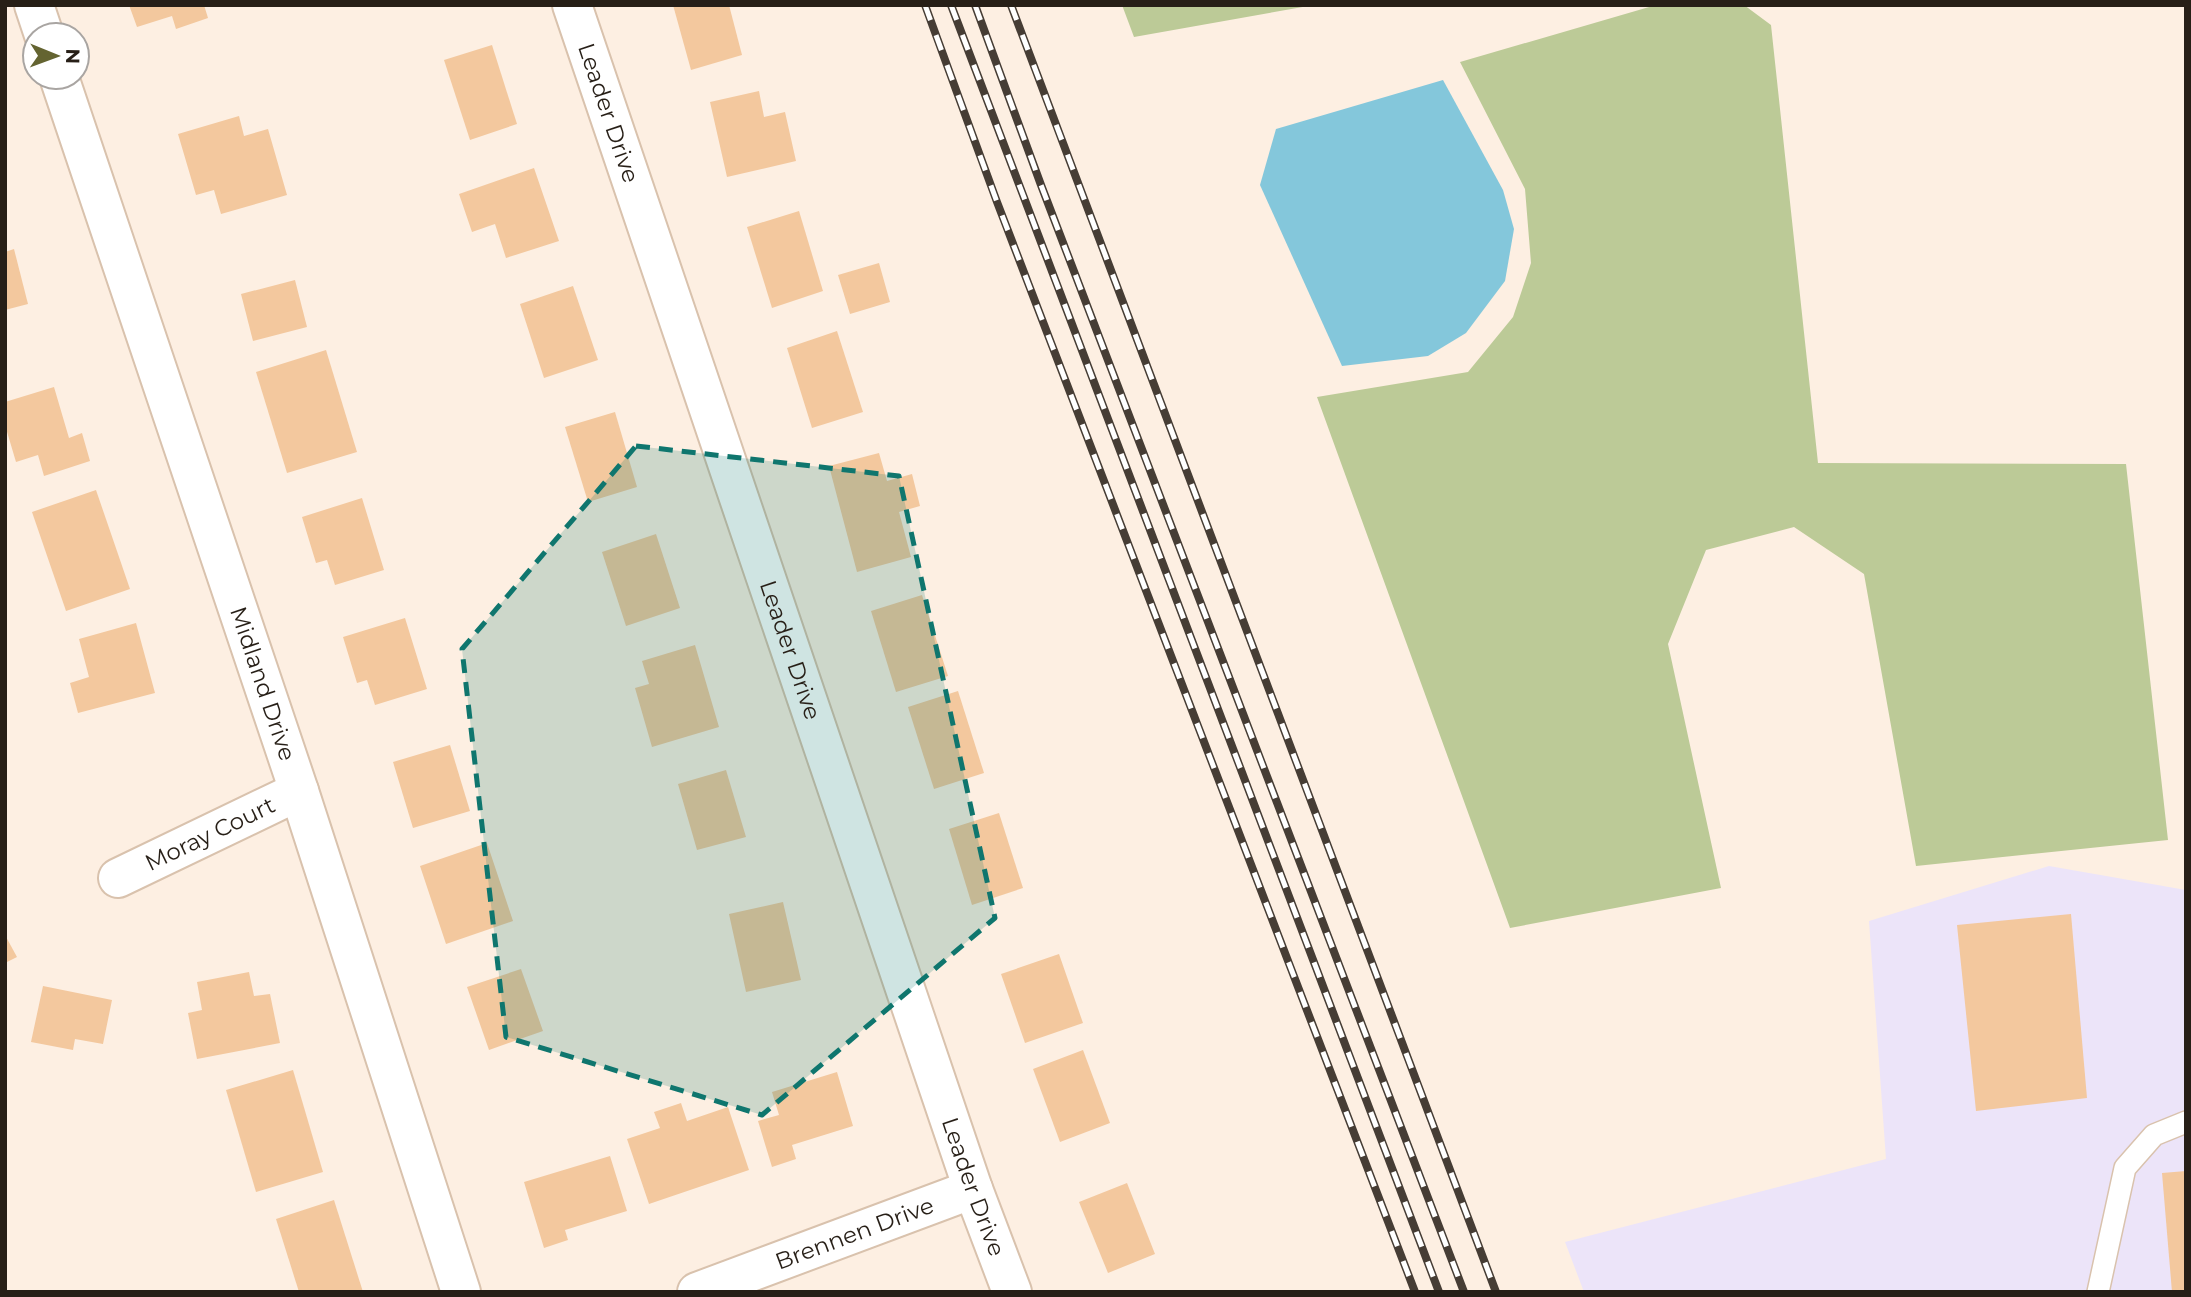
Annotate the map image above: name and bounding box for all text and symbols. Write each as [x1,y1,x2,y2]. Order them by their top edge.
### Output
north arrow [21,21,91,91]
street label: Leader Drive [572,40,645,186]
text: N [61,48,84,64]
street label: Leader Drive [754,577,827,723]
street label: Midland Drive [224,603,302,764]
street label: Moray Court [140,791,280,877]
street label: Leader Drive [936,1114,1011,1260]
street label: Brennen Drive [771,1191,938,1276]

